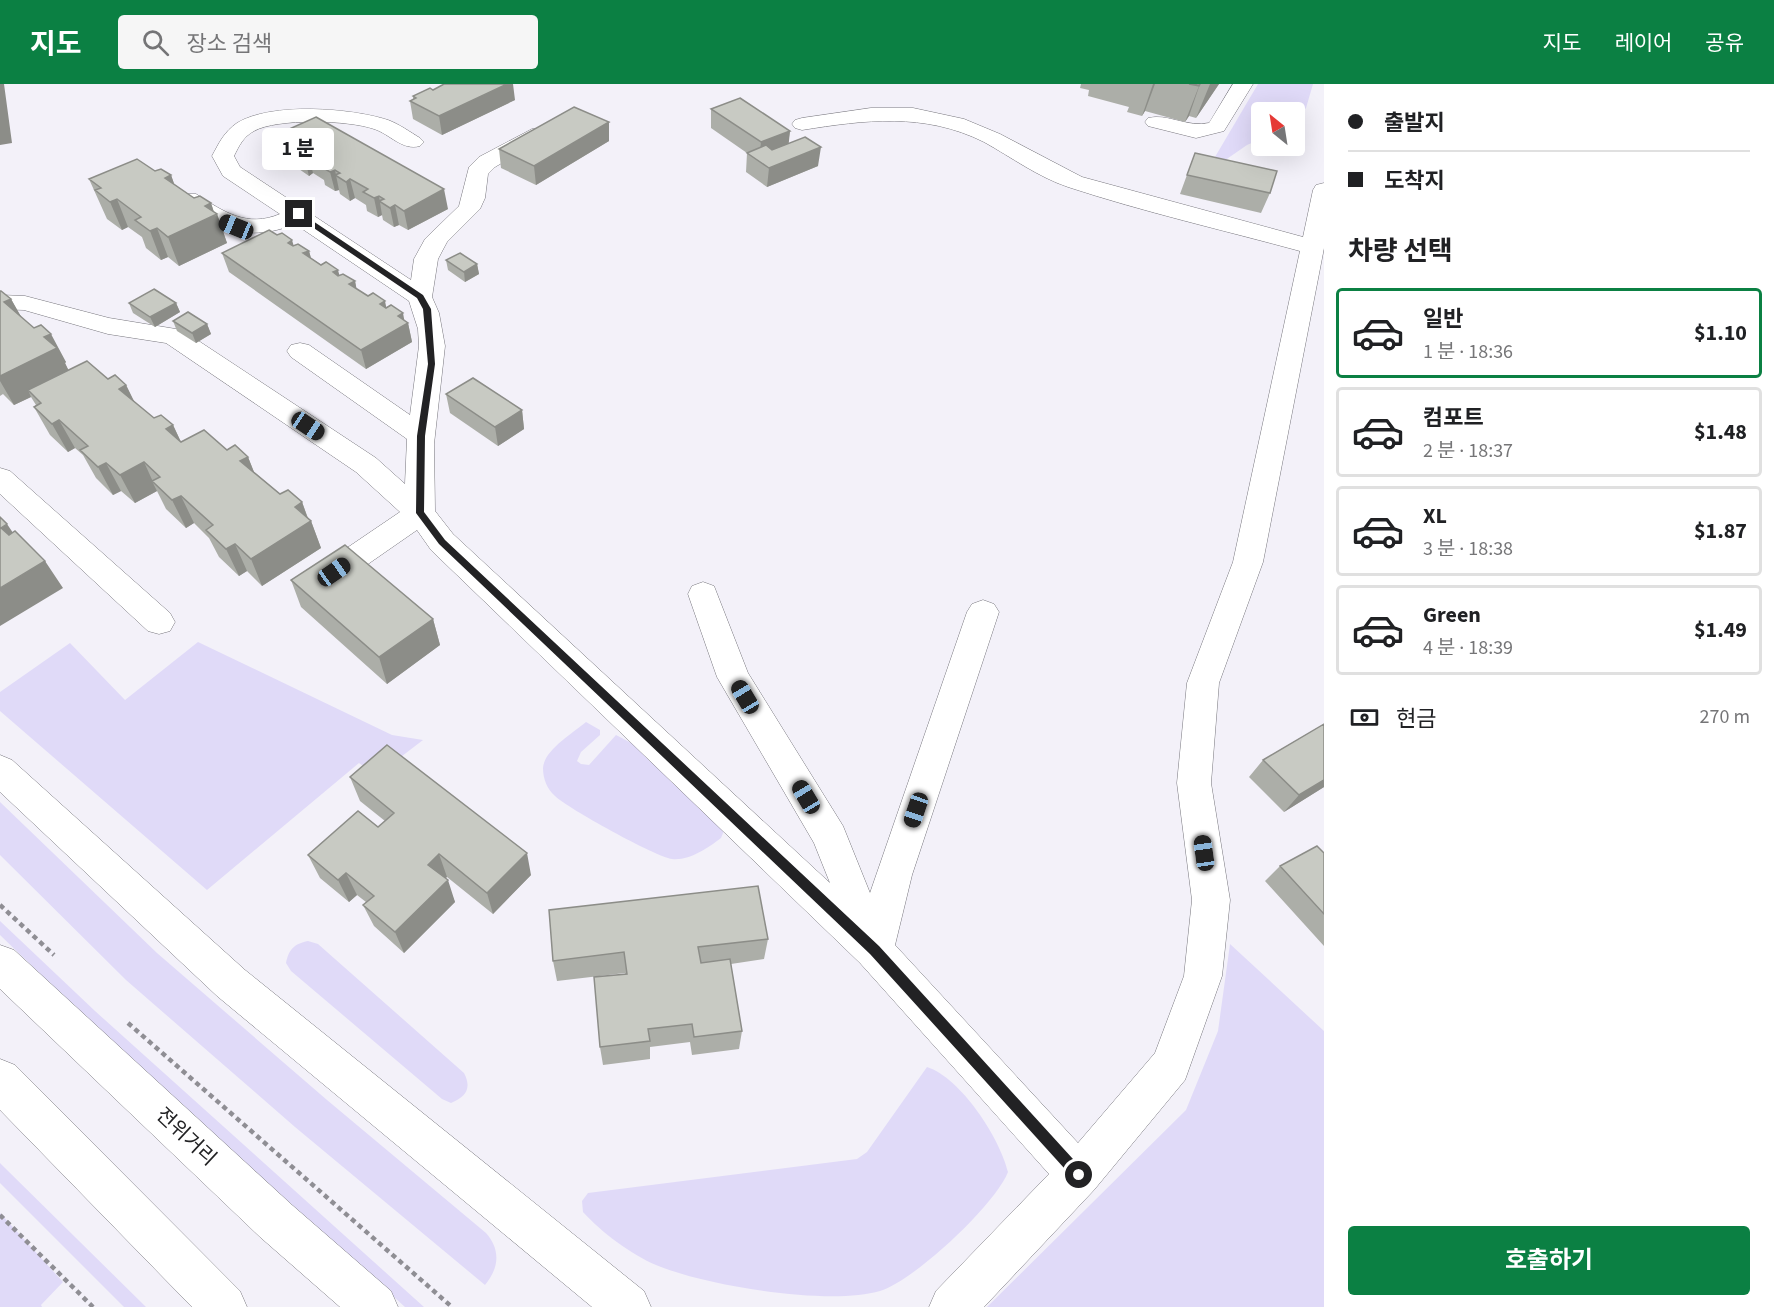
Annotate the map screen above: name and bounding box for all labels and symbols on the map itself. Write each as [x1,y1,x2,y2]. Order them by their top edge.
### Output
north arrow [1251,102,1305,156]
callout: 1 분 [263,127,335,169]
route end [285,200,312,227]
car [216,212,256,242]
car [288,408,328,444]
car [314,554,354,590]
car [728,677,762,717]
car [789,777,823,817]
car [902,790,930,830]
car [1193,834,1215,872]
street label: 전위거리 [150,1102,222,1172]
route start [1065,1161,1092,1188]

